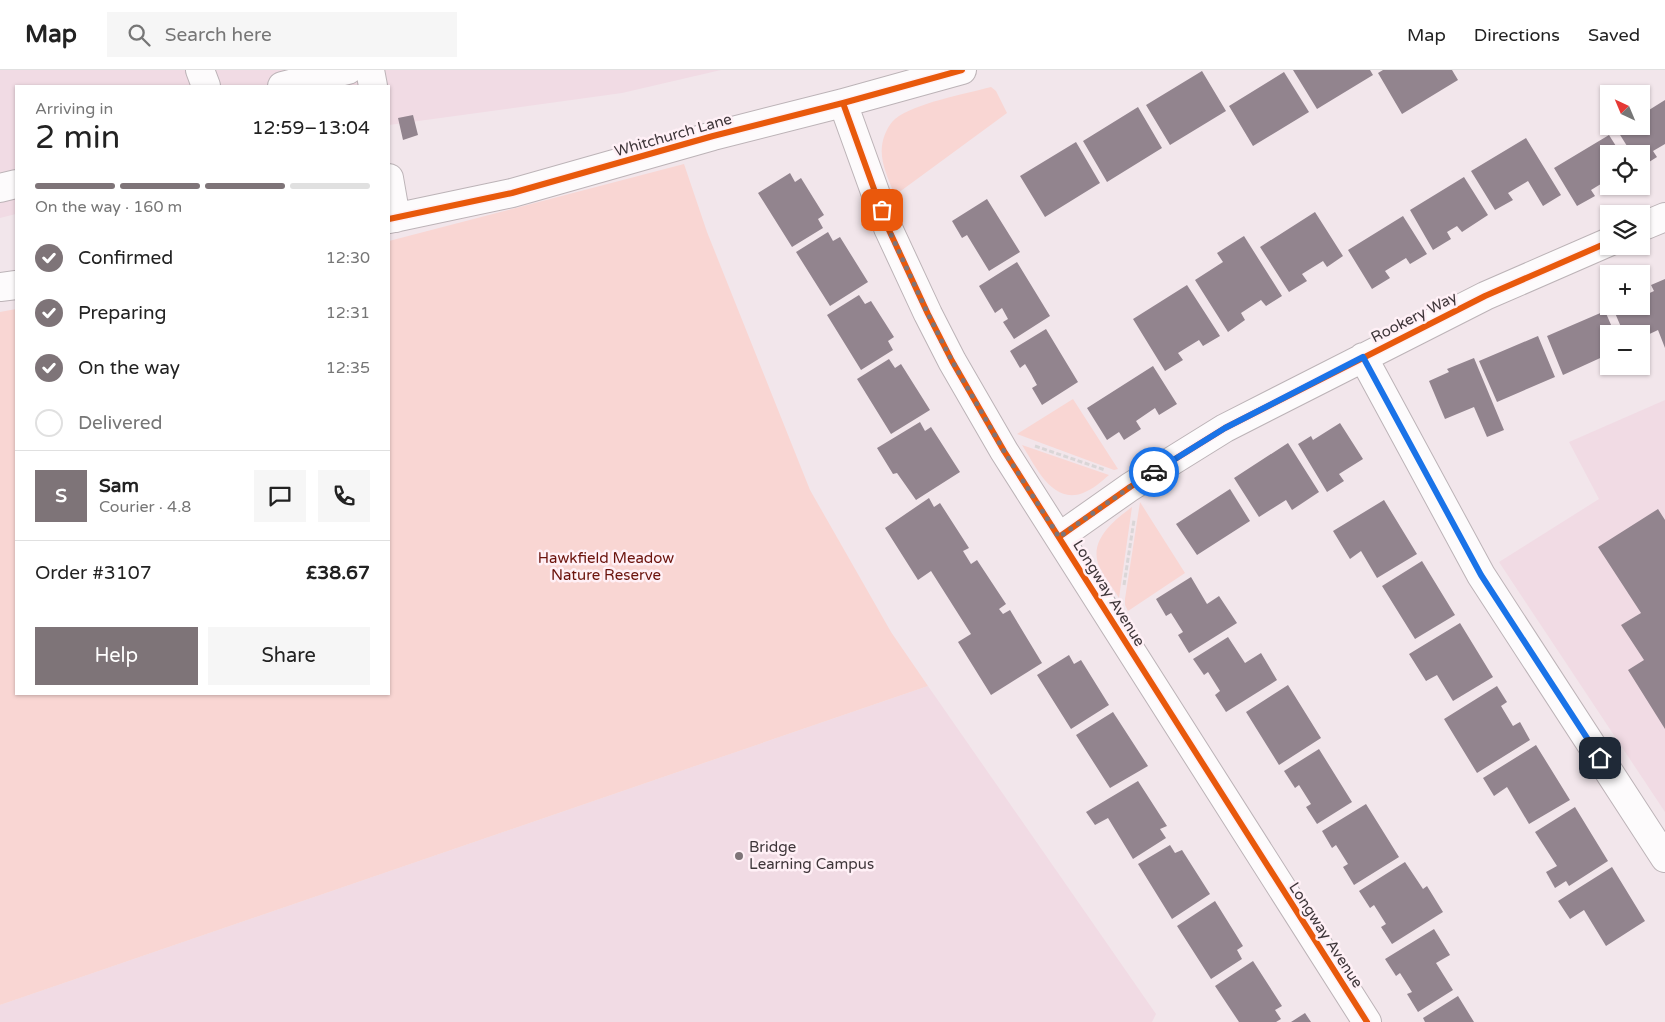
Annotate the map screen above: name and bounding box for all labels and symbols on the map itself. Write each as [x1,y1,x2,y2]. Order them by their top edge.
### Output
north arrow [1600,85,1650,135]
street label: Whitchurch Lane [612,110,734,160]
pin [861,189,903,231]
street label: Rookery Way [1368,288,1460,346]
courier [1129,447,1179,497]
street label: Longway Avenue [1069,536,1149,650]
park label: Hawkfield Meadow Nature Reserve [538,549,674,584]
pin [1579,737,1621,779]
place label: Bridge Learning Campus [749,838,874,873]
marker: Bridge Learning Campus [733,850,745,862]
street label: Longway Avenue [1285,879,1367,991]

